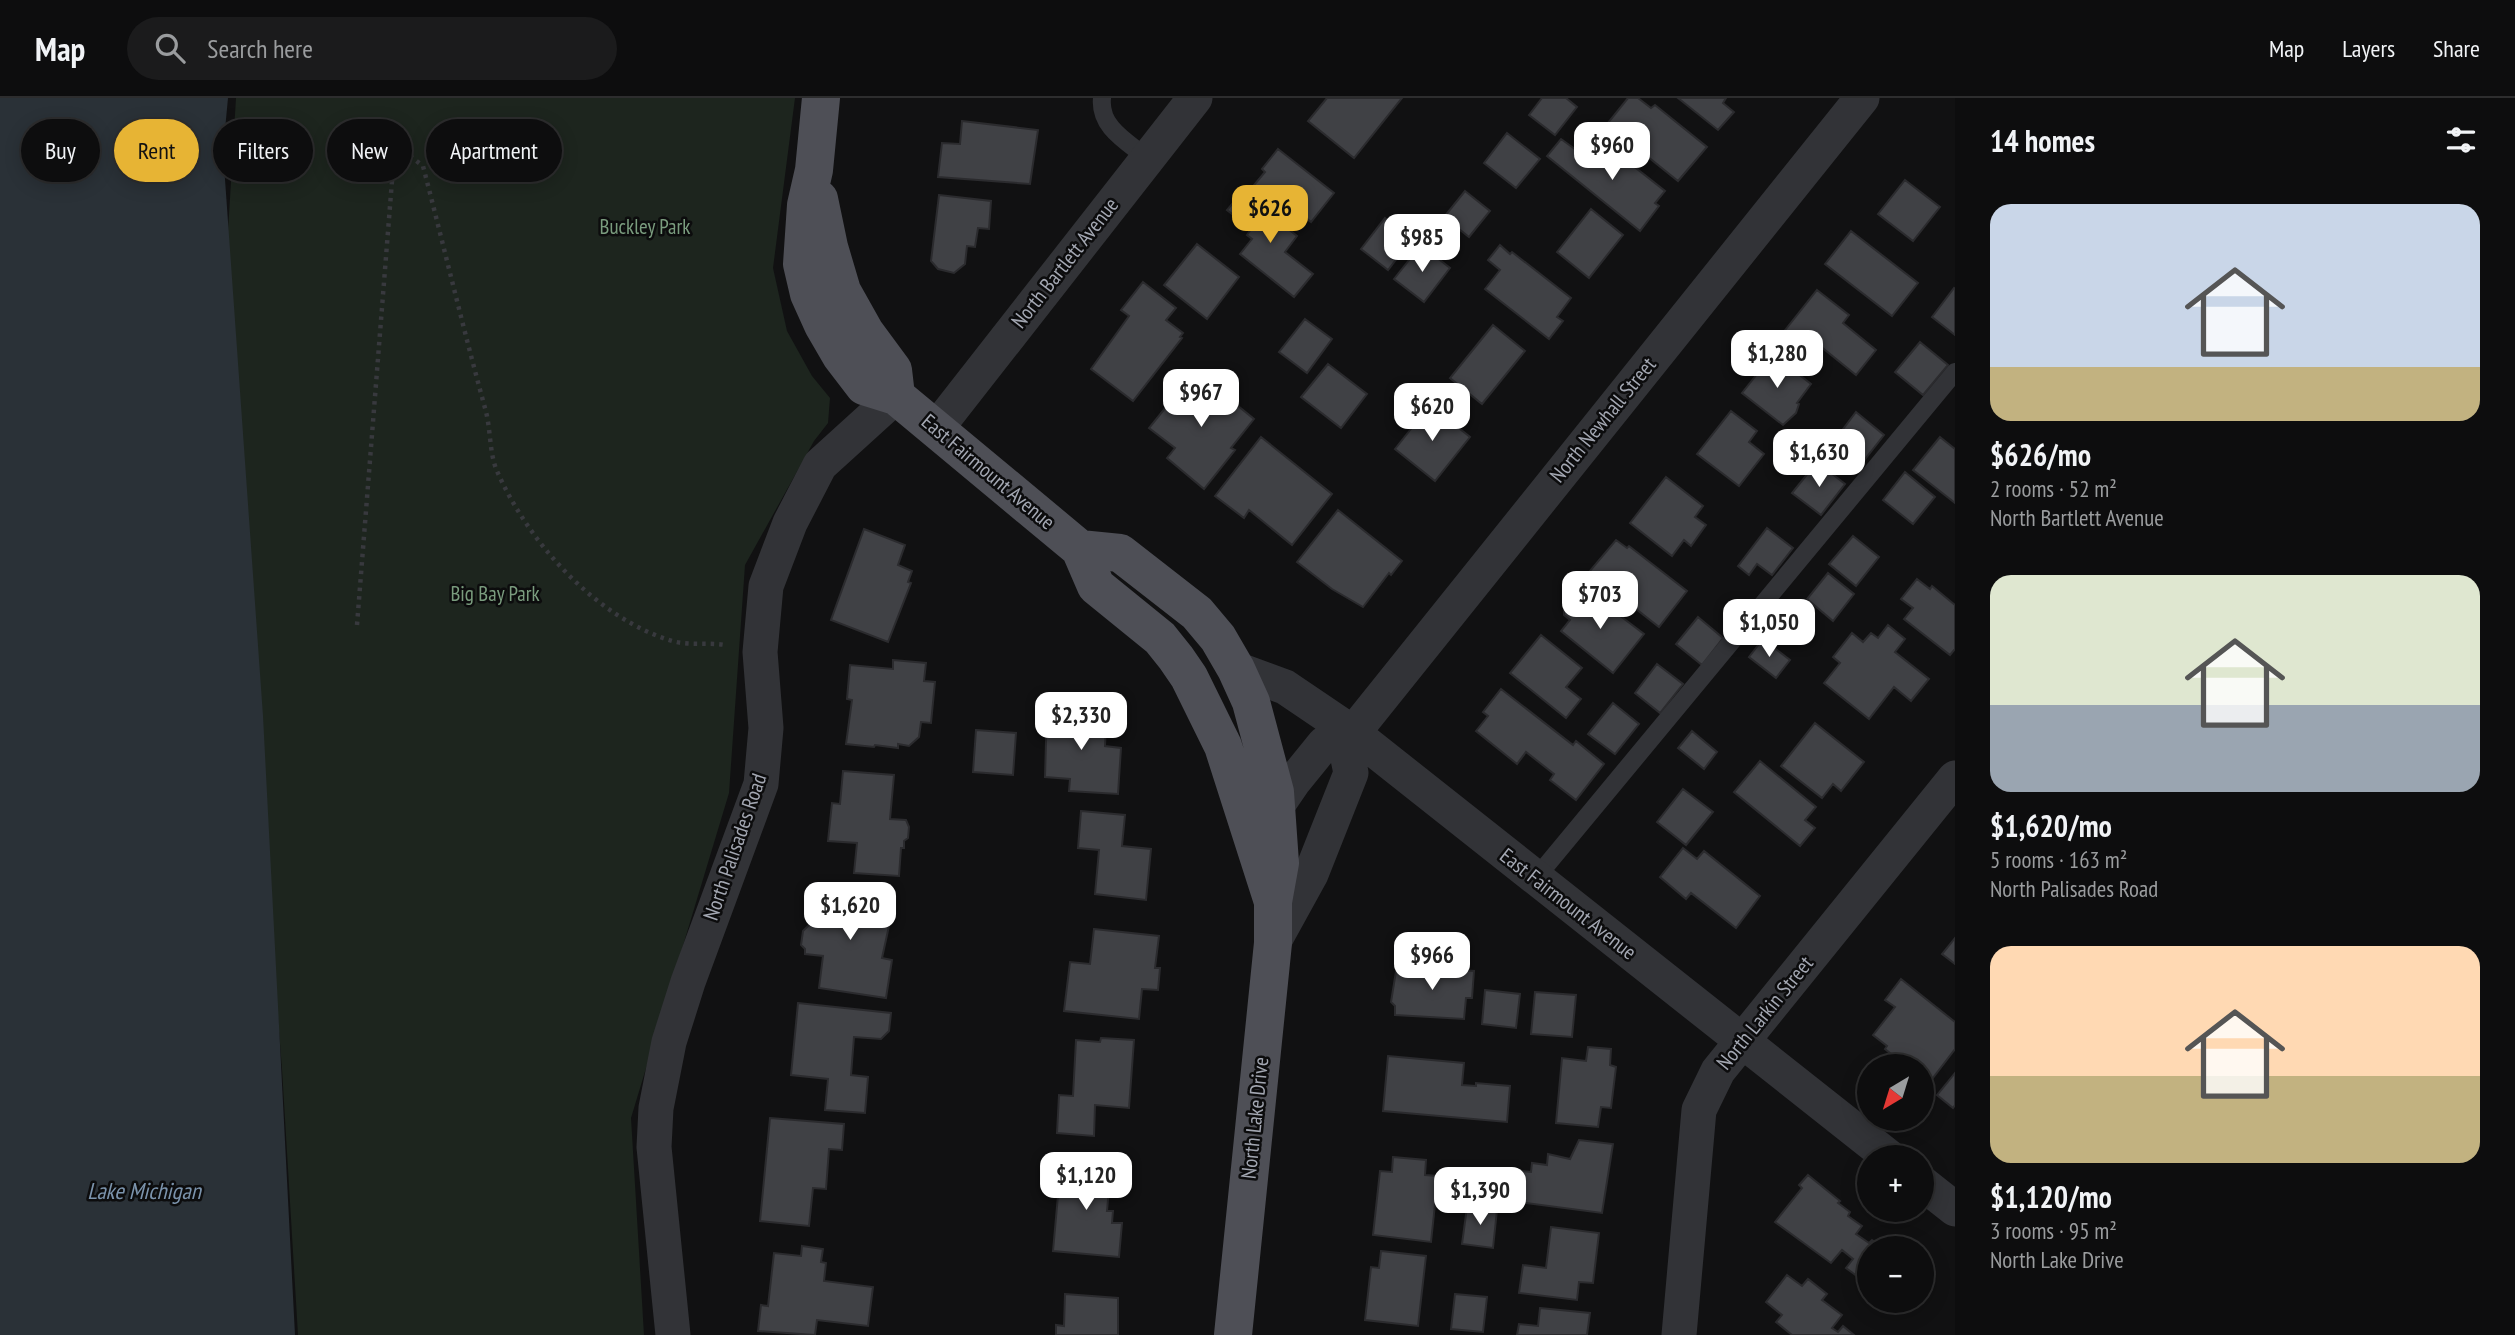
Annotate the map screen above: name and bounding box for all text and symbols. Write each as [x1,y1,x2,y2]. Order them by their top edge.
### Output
search box [127,17,617,80]
text: Map [35,27,85,70]
icon: search [151,29,189,67]
text: Search here [207,32,313,65]
text: Map [2269,33,2304,64]
text: Layers [2342,33,2395,64]
text: Share [2433,33,2480,64]
chip: Buy [21,119,100,182]
chip: Rent [114,119,199,182]
chip: Filters [213,119,313,182]
chip: New [327,119,412,182]
chip: Apartment [426,119,562,182]
text: 14 homes [1990,121,2095,160]
icon: filters [2442,121,2480,159]
pin: $960 [1571,122,1653,182]
text: $960 [1590,130,1634,159]
pin: $626 [1229,186,1311,245]
street label: North Bartlett Avenue [1005,192,1124,333]
text: $626 [1248,193,1292,222]
park label: Buckley Park [600,213,690,240]
pin: $985 [1381,214,1463,274]
text: $985 [1400,222,1444,251]
icon: home [2172,249,2298,375]
pin: $1,280 [1720,330,1834,390]
text: $1,280 [1747,338,1807,367]
street label: North Newhall Street [1544,351,1662,488]
pin: $967 [1160,370,1242,429]
text: $967 [1179,377,1223,406]
pin: $620 [1391,384,1473,443]
text: $620 [1410,391,1454,420]
street label: East Fairmount Avenue [916,408,1061,535]
pin: $1,630 [1762,430,1876,489]
text: $626/mo [1990,435,2091,474]
text: $1,630 [1789,437,1849,466]
text: 2 rooms · 52 m² [1990,474,2117,503]
text: North Bartlett Avenue [1990,503,2164,532]
pin: $703 [1559,572,1641,631]
text: $703 [1578,579,1622,608]
park label: Big Bay Park [450,580,540,607]
pin: $1,050 [1712,600,1826,659]
text: $1,050 [1739,607,1799,636]
icon: home [2172,620,2298,746]
pin: $2,330 [1024,692,1138,752]
text: $2,330 [1051,700,1111,729]
street label: North Palisades Road [697,770,772,924]
text: $1,620/mo [1990,806,2112,845]
street label: East Fairmount Avenue [1495,842,1642,965]
text: 5 rooms · 163 m² [1990,845,2127,874]
text: North Palisades Road [1990,874,2158,903]
pin: $1,620 [793,882,907,942]
text: $1,620 [820,890,880,919]
pin: $966 [1391,932,1473,992]
text: $966 [1410,940,1454,969]
street label: North Larkin Street [1711,950,1819,1075]
icon: home [2172,991,2298,1117]
north arrow [1857,1054,1934,1130]
map controls [1857,1054,1934,1313]
street label: North Lake Drive [1235,1056,1274,1180]
button: + [1857,1145,1934,1222]
pin: $1,120 [1029,1152,1143,1212]
text: $1,120 [1056,1160,1116,1189]
pin: $1,390 [1423,1168,1537,1227]
text: $1,390 [1450,1175,1510,1204]
water label: Lake Michigan [87,1176,203,1205]
text: $1,120/mo [1990,1177,2112,1216]
text: 3 rooms · 95 m² [1990,1216,2117,1245]
button: − [1857,1236,1934,1313]
text: North Lake Drive [1990,1245,2124,1274]

